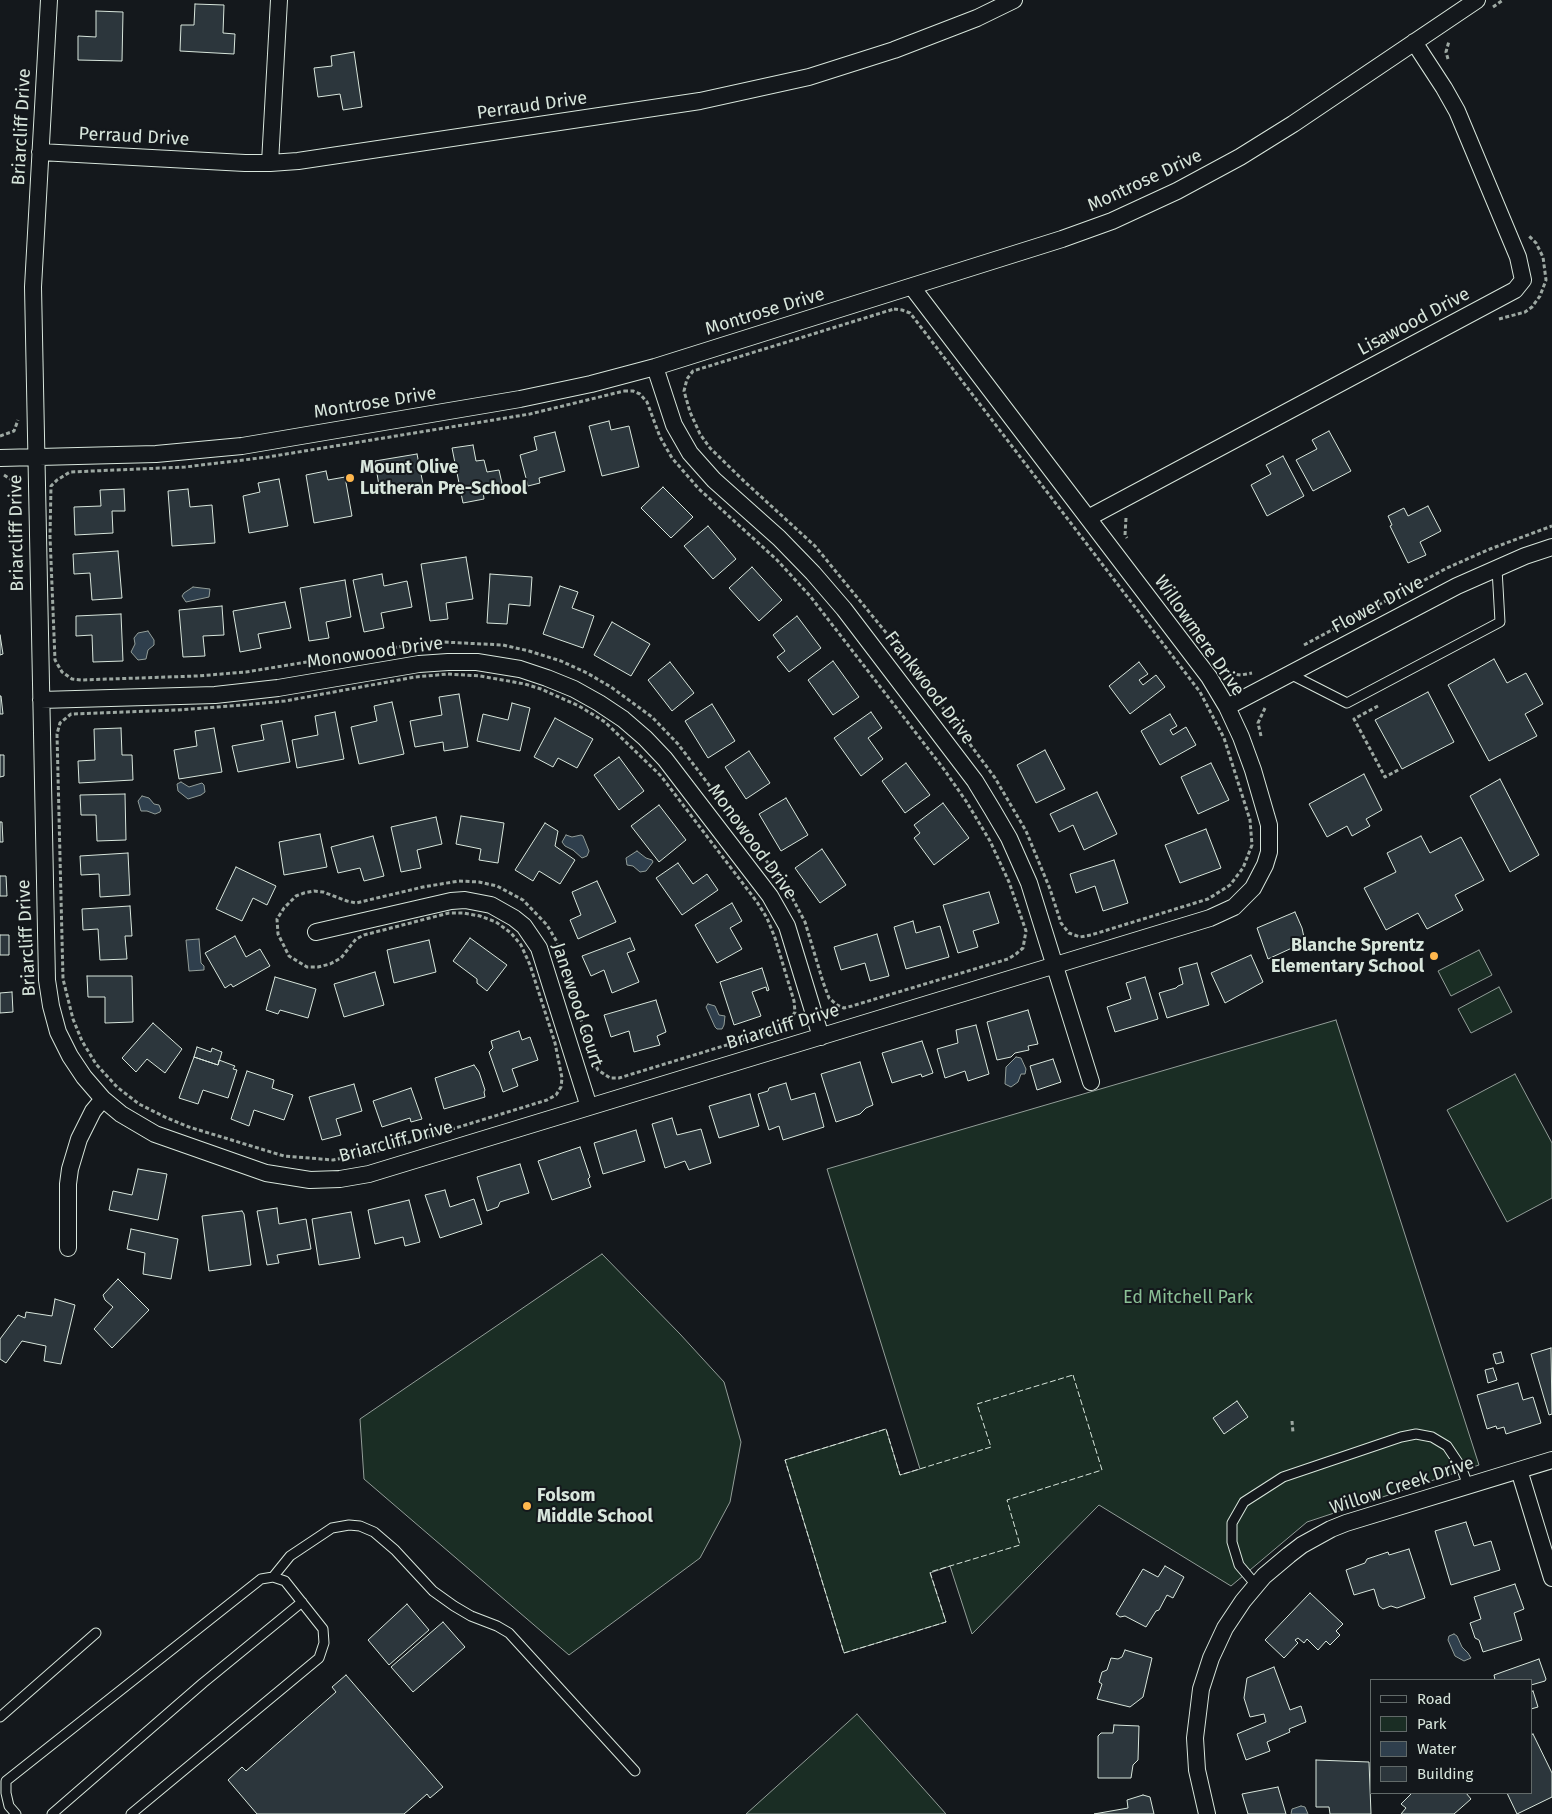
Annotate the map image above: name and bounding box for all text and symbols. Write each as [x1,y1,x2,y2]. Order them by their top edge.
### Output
street label: Briarcliff Drive [8,68,36,186]
street label: Perraud Drive [476,88,588,124]
street label: Perraud Drive [78,123,190,151]
street label: Montrose Drive [1084,145,1206,217]
street label: Lisawood Drive [1354,283,1474,361]
street label: Montrose Drive [703,284,827,340]
street label: Montrose Drive [312,383,438,423]
place label: Mount Olive Lutheran Pre-School [360,457,527,499]
marker: Mount Olive Lutheran Pre-School [344,472,356,484]
street label: Briarcliff Drive [5,474,29,592]
street label: Willowmere Drive [1149,572,1249,700]
street label: Flower Drive [1328,572,1428,638]
street label: Frankwood Drive [880,627,978,749]
street label: Monowood Drive [306,633,444,673]
street label: Monowood Drive [703,780,801,904]
street label: Briarcliff Drive [13,879,41,997]
place label: Blanche Sprentz Elementary School [1271,935,1424,978]
street label: Janewood Court [547,940,607,1070]
marker: Blanche Sprentz Elementary School [1428,950,1440,962]
street label: Briarcliff Drive [724,1000,842,1054]
street label: Briarcliff Drive [337,1116,455,1168]
park label: Ed Mitchell Park [1123,1287,1253,1309]
street label: Willow Creek Drive [1327,1452,1477,1520]
place label: Folsom Middle School [537,1485,653,1528]
marker: Folsom Middle School [521,1500,533,1512]
legend [1370,1679,1532,1794]
text: Road [1417,1690,1452,1708]
text: Park [1417,1715,1447,1733]
text: Water [1417,1740,1456,1758]
text: Building [1417,1765,1473,1783]

